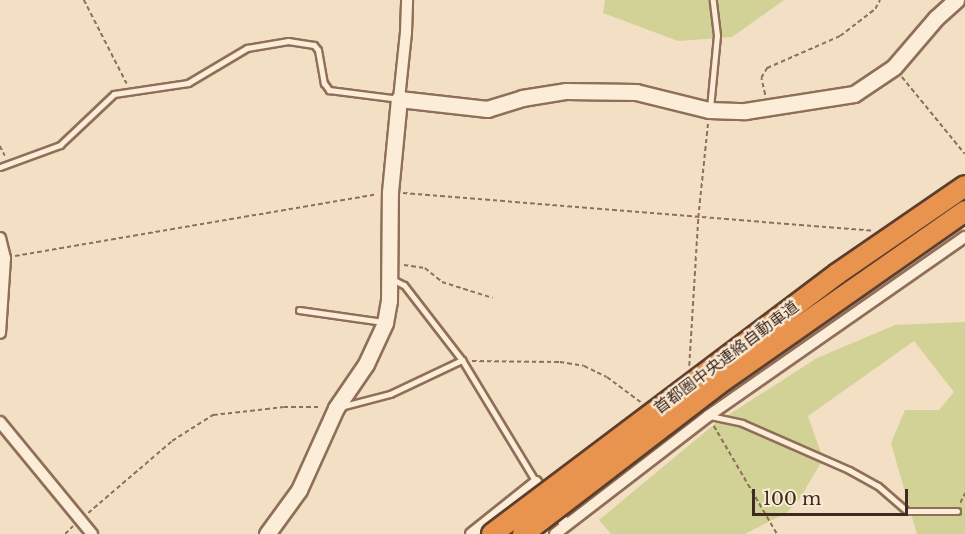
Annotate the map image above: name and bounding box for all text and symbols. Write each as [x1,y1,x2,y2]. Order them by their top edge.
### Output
street label: 首都圏中央連絡自動車道 [650,296,802,418]
scale bar [755,477,911,515]
text: 100 m [763,488,821,510]

